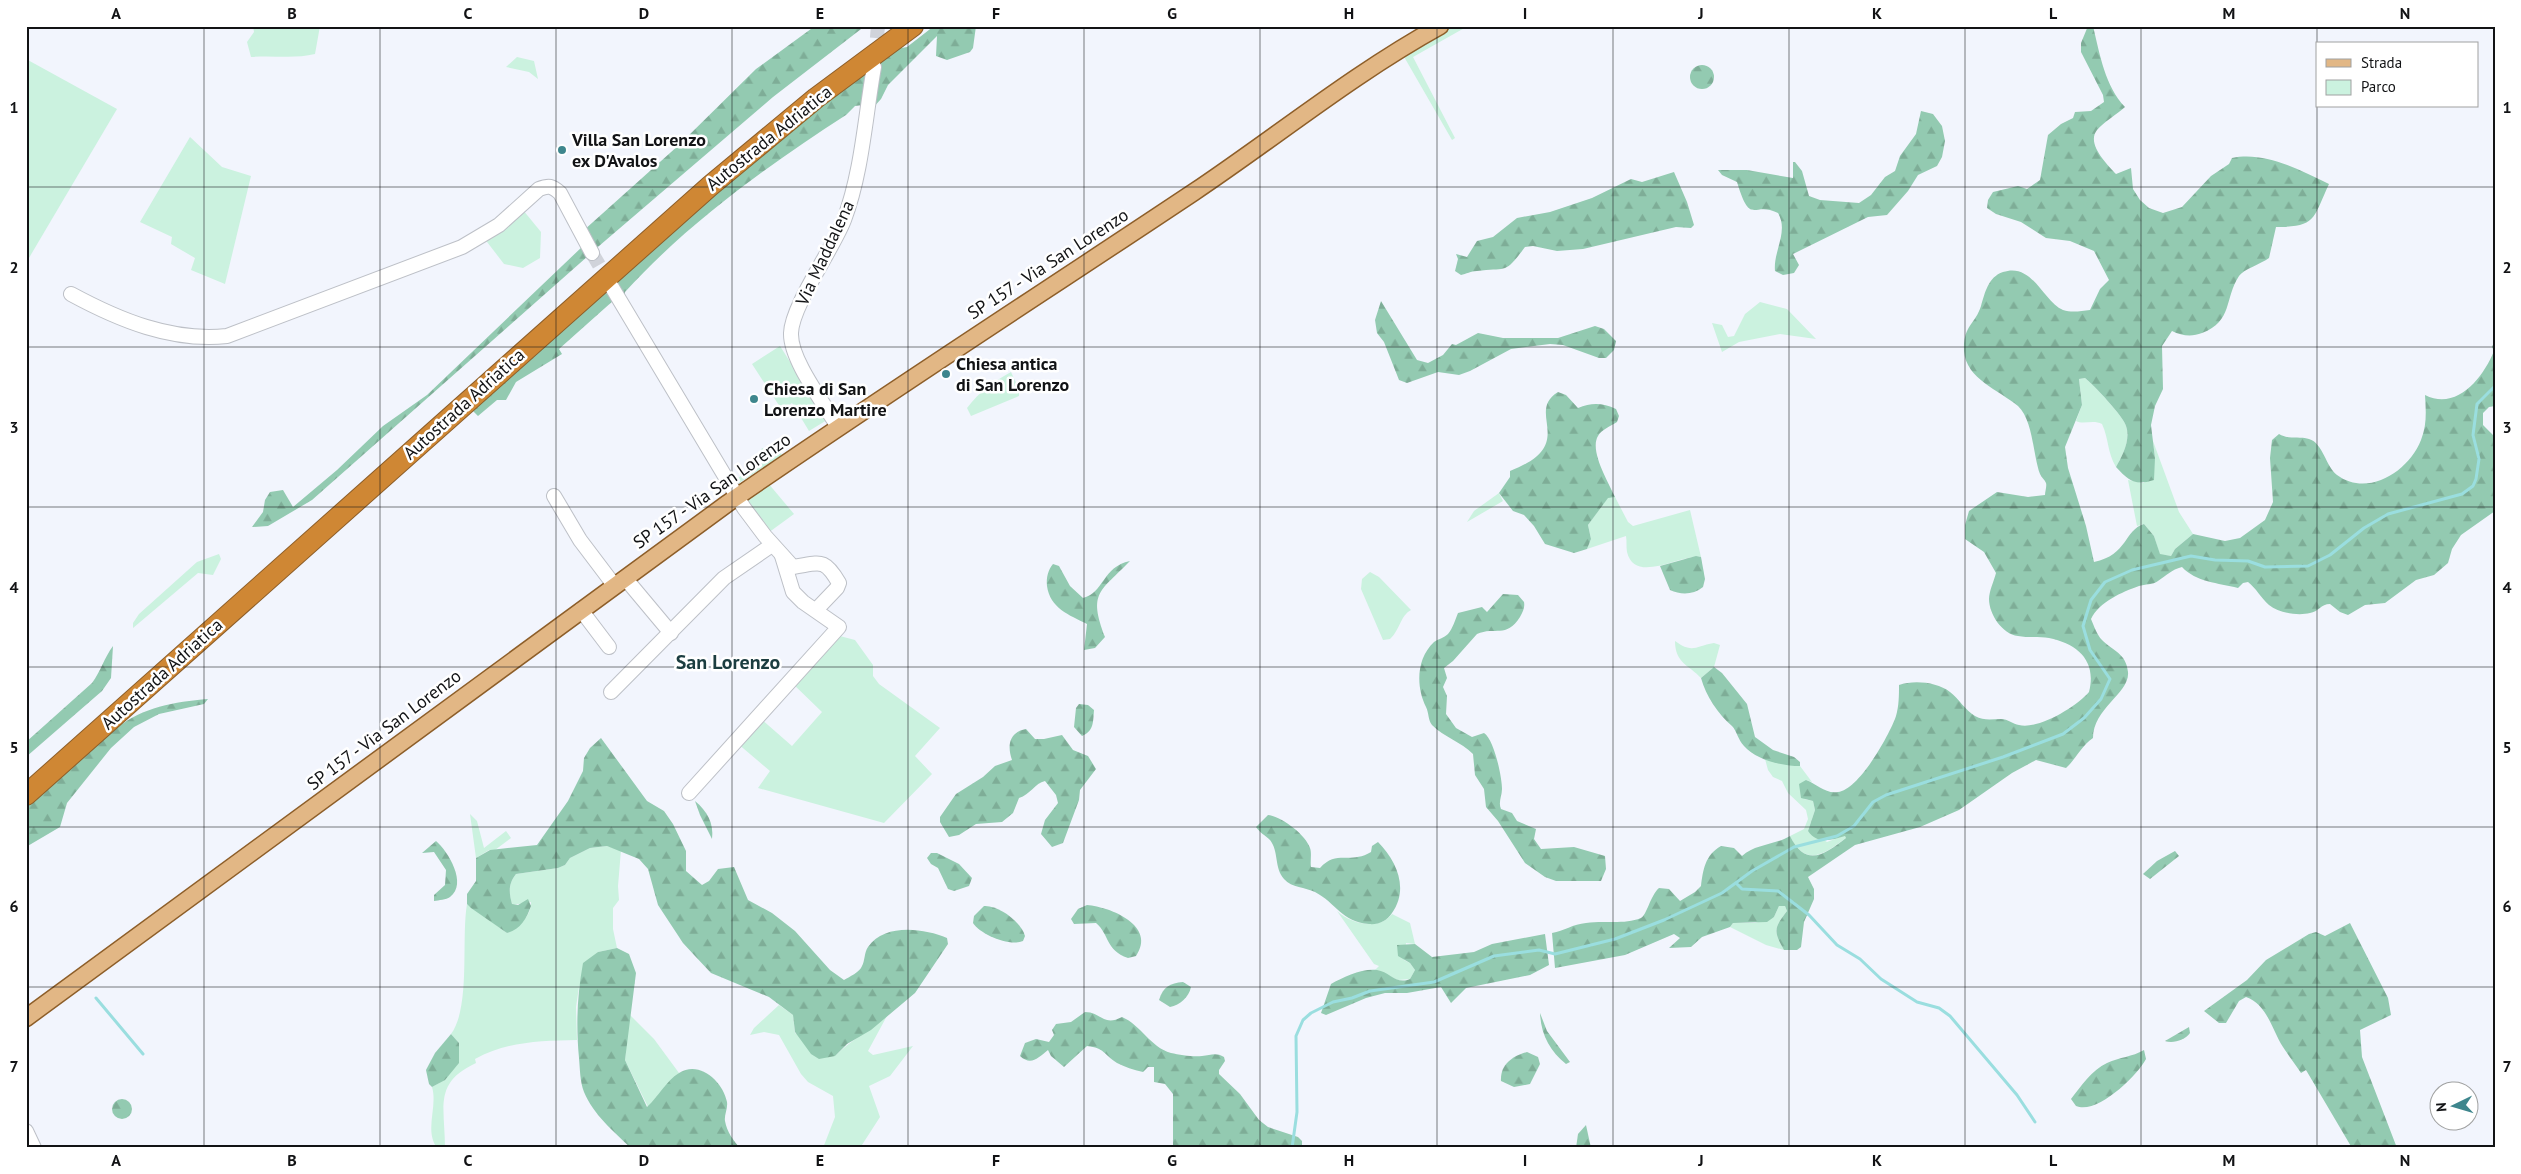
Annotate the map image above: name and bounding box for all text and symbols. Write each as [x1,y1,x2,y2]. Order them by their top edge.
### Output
text: A [111,3,121,23]
text: B [287,3,297,23]
text: C [464,3,473,23]
text: D [639,3,649,23]
text: E [816,3,824,23]
text: F [992,3,1000,23]
text: G [1167,3,1177,23]
text: H [1344,3,1354,23]
text: I [1523,3,1527,23]
text: J [1697,3,1704,23]
text: K [1872,3,1882,23]
text: L [2049,3,2058,23]
text: M [2223,3,2235,23]
text: N [2400,3,2410,23]
legend [2316,42,2478,108]
text: Strada [2361,53,2402,72]
text: Parco [2361,77,2396,96]
street label: Autostrada Adriatica [701,80,836,195]
text: 1 [9,97,19,117]
text: 1 [2502,97,2512,117]
place label: Villa San Lorenzo ex D'Avalos [571,128,706,172]
marker: Villa San Lorenzo ex D'Avalos [556,144,568,156]
street label: Via Maddalena [790,197,859,310]
street label: SP 157 - Via San Lorenzo [963,203,1132,324]
text: 2 [9,257,19,277]
text: 2 [2502,257,2512,277]
street label: Autostrada Adriatica [398,343,529,464]
place label: Chiesa antica di San Lorenzo [956,352,1070,396]
marker: Chiesa antica di San Lorenzo [940,368,952,380]
place label: Chiesa di San Lorenzo Martire [764,377,887,421]
marker: Chiesa di San Lorenzo Martire [748,393,760,405]
text: 3 [9,417,19,437]
text: 3 [2502,417,2512,437]
street label: SP 157 - Via San Lorenzo [628,427,795,554]
text: 4 [9,577,19,597]
text: 4 [2502,577,2512,597]
street label: Autostrada Adriatica [96,613,227,734]
district label: San Lorenzo [676,649,781,675]
street label: SP 157 - Via San Lorenzo [302,664,465,795]
text: 5 [9,737,19,757]
text: 5 [2502,737,2512,757]
text: 6 [9,896,19,916]
text: 6 [2502,896,2512,916]
text: 7 [9,1056,19,1076]
text: 7 [2502,1056,2512,1076]
north arrow [2428,1082,2478,1132]
text: N [2432,1102,2450,1113]
text: A [111,1150,121,1170]
text: B [287,1150,297,1170]
text: C [464,1150,473,1170]
text: D [639,1150,649,1170]
text: E [816,1150,824,1170]
text: F [992,1150,1000,1170]
text: G [1167,1150,1177,1170]
text: H [1344,1150,1354,1170]
text: I [1523,1150,1527,1170]
text: J [1697,1150,1704,1170]
text: K [1872,1150,1882,1170]
text: L [2049,1150,2058,1170]
text: M [2223,1150,2235,1170]
text: N [2400,1150,2410,1170]

